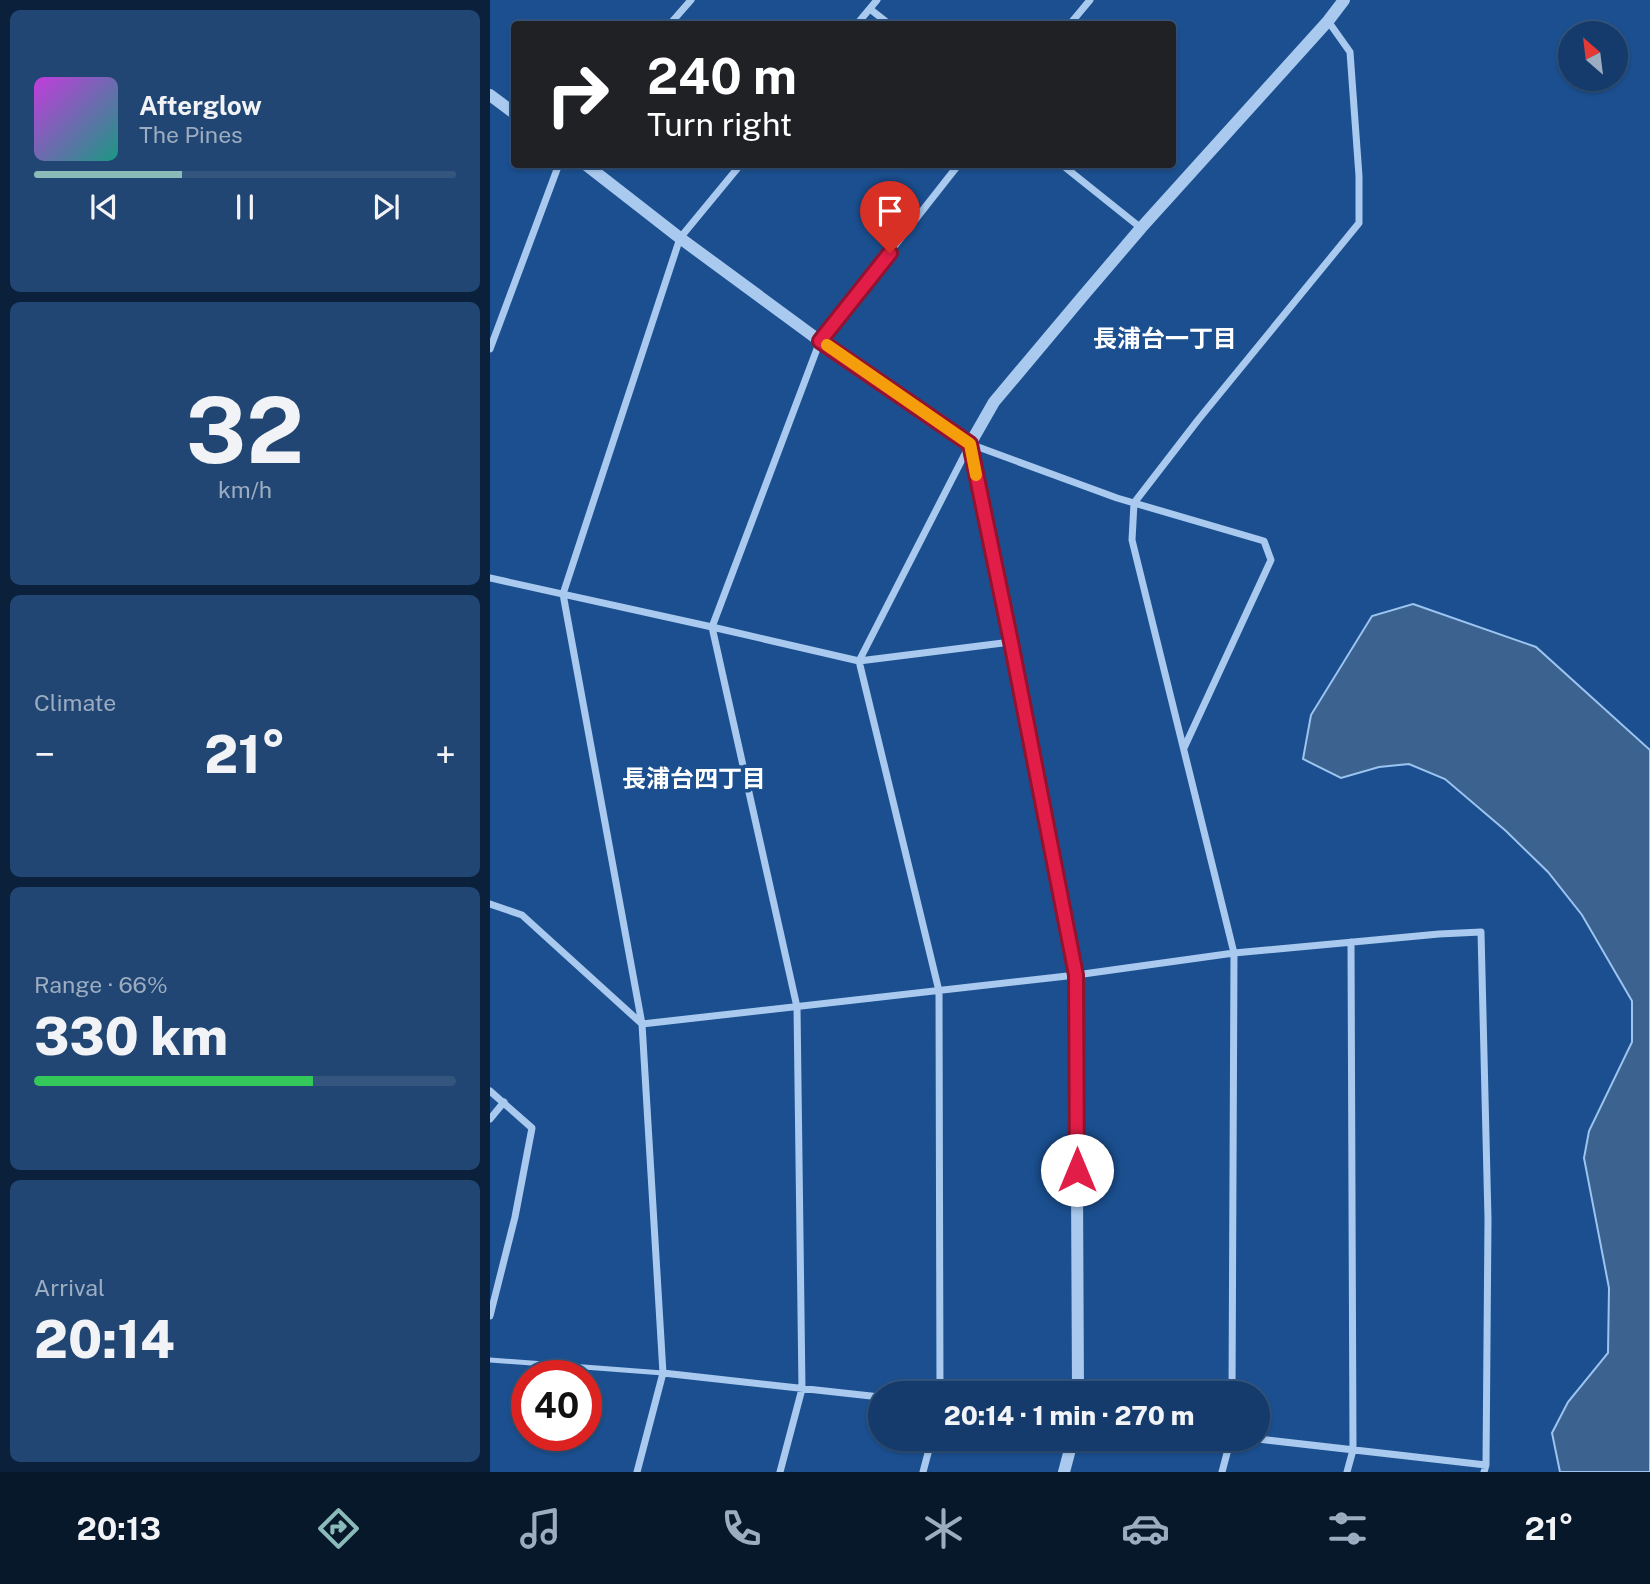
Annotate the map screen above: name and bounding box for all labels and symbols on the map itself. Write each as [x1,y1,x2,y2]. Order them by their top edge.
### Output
north arrow [1558,21,1628,91]
pin [860,181,920,253]
district label: 長浦台一丁目 [1093,324,1237,352]
district label: 長浦台四丁目 [622,764,766,792]
position arrow [1040,1133,1114,1207]
speed limit sign: 40 [511,1360,602,1451]

